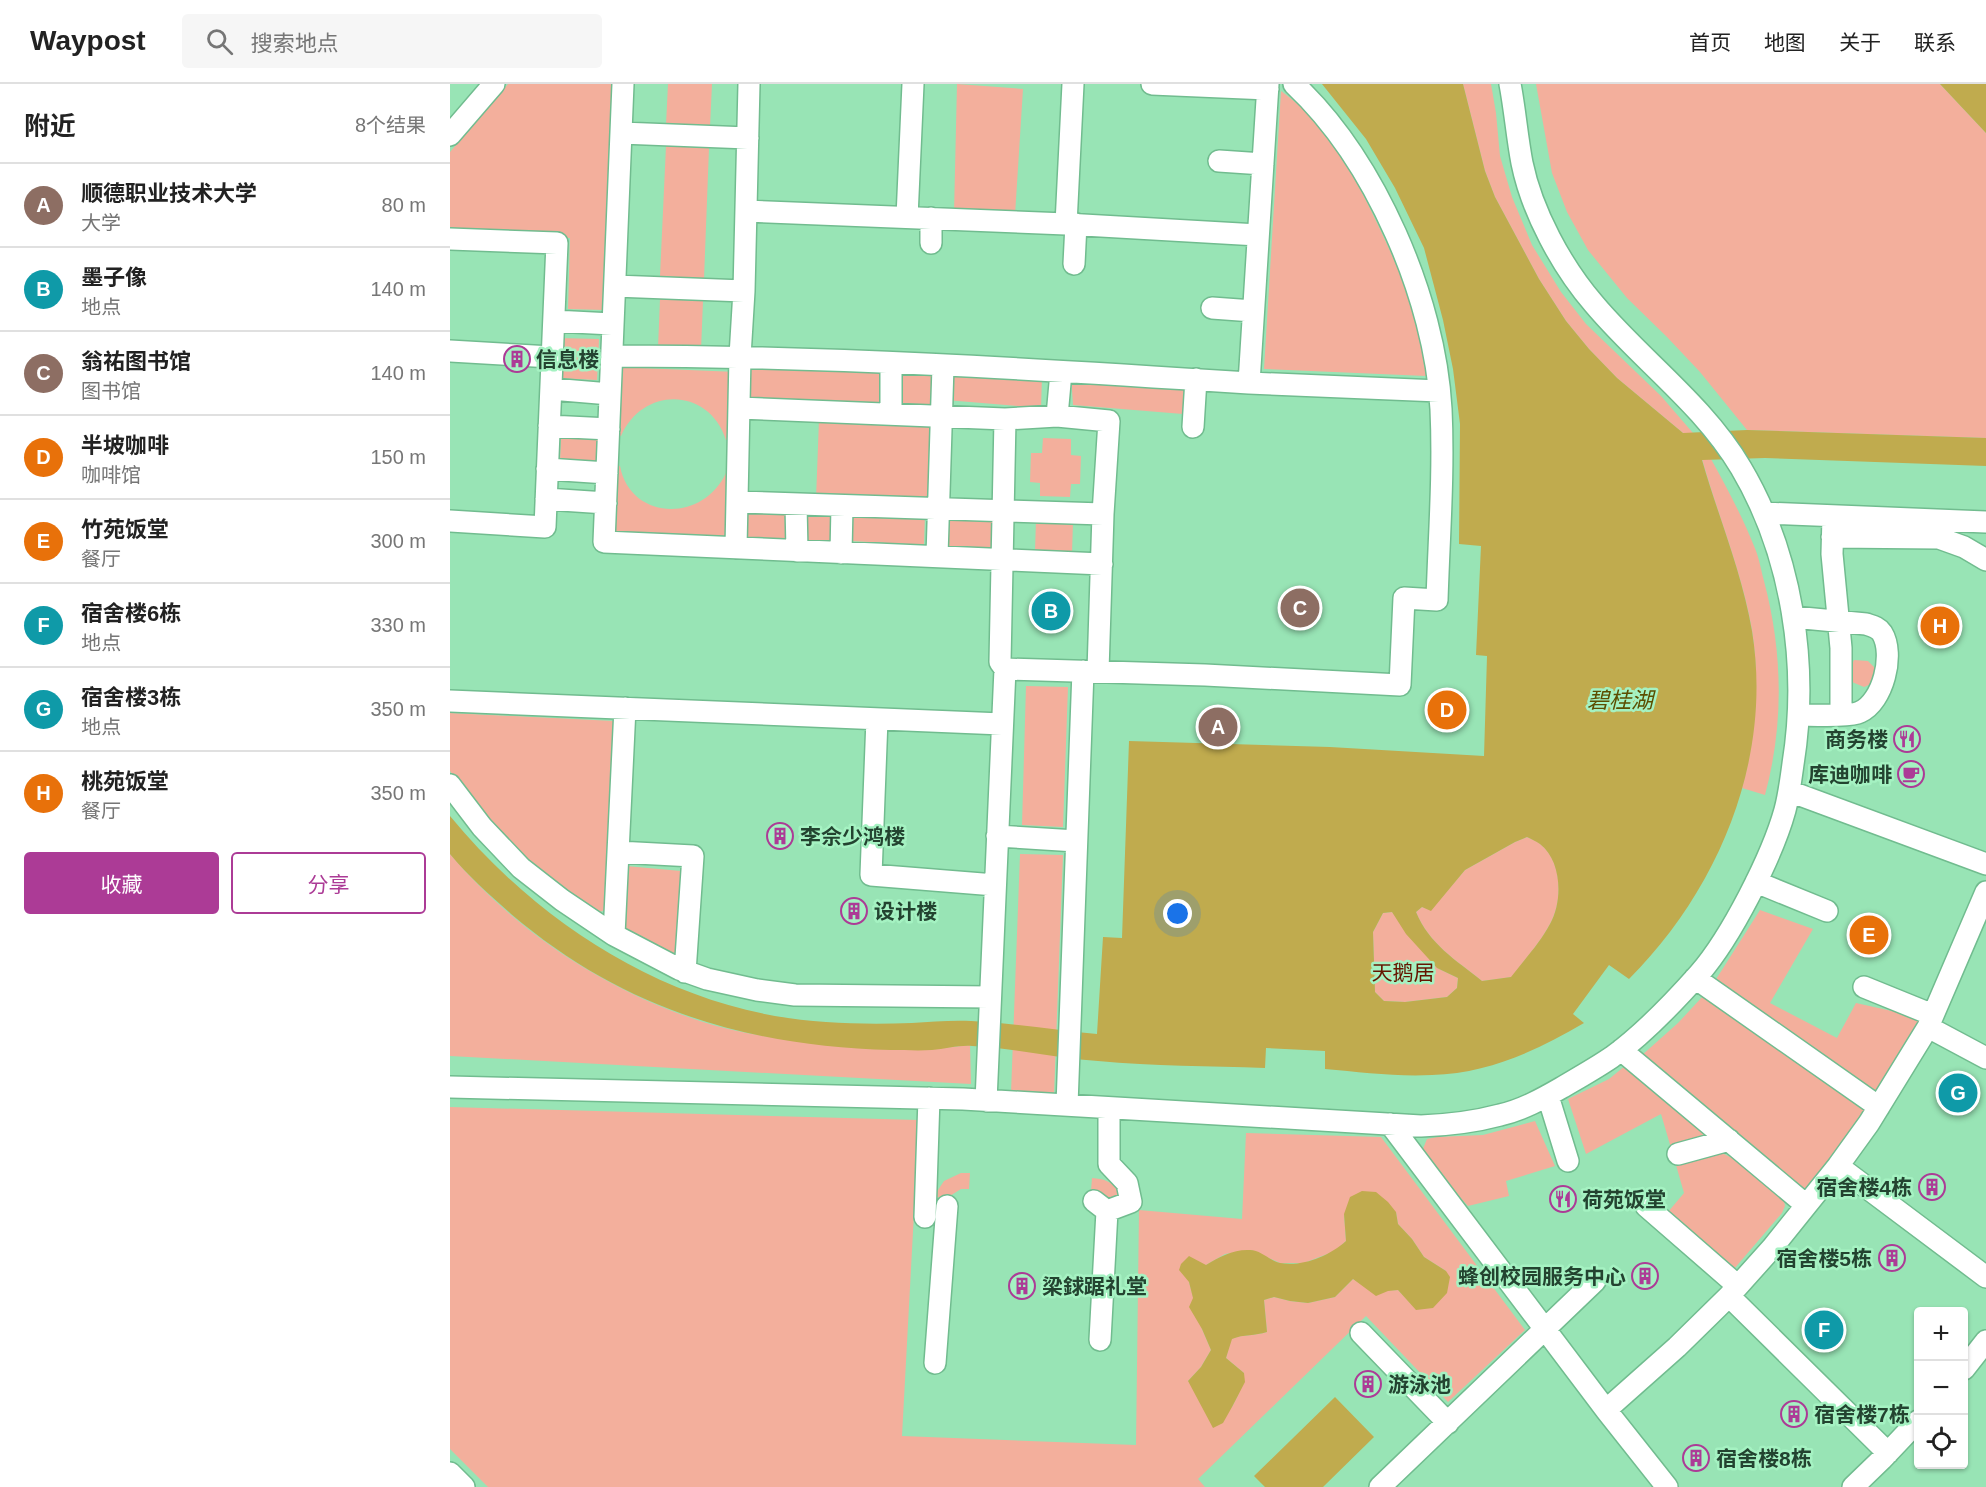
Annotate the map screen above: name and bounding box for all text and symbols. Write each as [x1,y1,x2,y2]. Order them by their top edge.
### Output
search box [182,14,602,68]
text: Waypost [30,25,146,56]
icon: search [203,25,236,58]
text: 搜索地点 [251,31,339,56]
text: 首页 [1689,31,1731,54]
text: 地图 [1764,31,1806,54]
text: 关于 [1839,31,1881,54]
text: 联系 [1914,31,1956,54]
text: 附近 [24,111,76,141]
text: 8个结果 [355,114,426,136]
text: 顺德职业技术大学 [81,181,257,206]
text: A [36,194,51,216]
text: 80 m [382,194,426,216]
text: 大学 [81,212,121,234]
text: 墨子像 [81,265,147,290]
text: B [36,278,51,300]
text: 140 m [370,278,426,300]
text: 地点 [81,296,121,318]
building icon: 信息楼 [502,344,532,374]
place label: 信息楼 [536,348,599,371]
text: 翁祐图书馆 [81,349,191,374]
text: C [36,362,51,384]
text: 140 m [370,362,426,384]
text: 图书馆 [81,380,141,402]
text: 半坡咖啡 [81,433,169,458]
text: D [36,446,51,468]
text: 150 m [370,446,426,468]
text: 咖啡馆 [81,464,141,486]
text: 竹苑饭堂 [81,517,169,542]
text: E [37,530,50,552]
text: 300 m [370,530,426,552]
text: 餐厅 [81,548,121,570]
pin: C [1280,586,1320,630]
pin: B [1032,588,1070,634]
text: 宿舍楼6栋 [81,601,181,626]
pin: H [1920,604,1960,648]
text: F [37,614,50,636]
text: 330 m [370,614,426,636]
text: 地点 [81,632,121,654]
text: 宿舍楼3栋 [81,685,181,710]
pin: D [1428,688,1466,732]
water label: 碧桂湖 [1587,688,1656,713]
text: G [36,698,51,720]
text: 350 m [370,698,426,720]
pin: A [1198,704,1238,750]
text: 地点 [81,716,121,738]
restaurant icon: 商务楼 [1892,724,1922,754]
place label: 商务楼 [1825,728,1888,751]
cafe icon: 库迪咖啡 [1896,759,1926,789]
place label: 库迪咖啡 [1808,763,1892,786]
text: 桃苑饭堂 [81,769,169,794]
text: H [36,782,51,804]
text: 350 m [370,782,426,804]
text: 餐厅 [81,800,121,822]
building icon: 李佘少鸿楼 [765,821,795,851]
place label: 李佘少鸿楼 [800,825,905,848]
button: 收藏 [24,852,219,914]
button: 分享 [231,852,426,914]
building icon: 设计楼 [839,896,869,926]
your location [1163,899,1192,928]
place label: 设计楼 [874,900,937,923]
pin: E [1850,912,1888,958]
park label: 天鹅居 [1372,961,1435,984]
pin: G [1938,1070,1978,1116]
building icon: 宿舍楼4栋 [1917,1172,1947,1202]
place label: 宿舍楼4栋 [1816,1176,1912,1199]
restaurant icon: 荷苑饭堂 [1548,1184,1578,1214]
place label: 荷苑饭堂 [1582,1188,1666,1211]
building icon: 宿舍楼5栋 [1877,1243,1907,1273]
place label: 宿舍楼5栋 [1776,1247,1872,1270]
building icon: 蜂创校园服务中心 [1630,1261,1660,1291]
place label: 蜂创校园服务中心 [1458,1265,1626,1288]
building icon: 梁銶踞礼堂 [1007,1271,1037,1301]
place label: 梁銶踞礼堂 [1042,1275,1147,1298]
map controls [1914,1307,1968,1469]
button: + [1914,1307,1968,1361]
pin: F [1804,1308,1844,1352]
button: − [1914,1361,1968,1415]
building icon: 游泳池 [1353,1369,1383,1399]
place label: 游泳池 [1388,1373,1451,1396]
building icon: 宿舍楼7栋 [1779,1399,1809,1429]
place label: 宿舍楼7栋 [1814,1403,1910,1426]
button: locate [1914,1415,1968,1469]
building icon: 宿舍楼8栋 [1681,1443,1711,1473]
place label: 宿舍楼8栋 [1716,1447,1812,1470]

